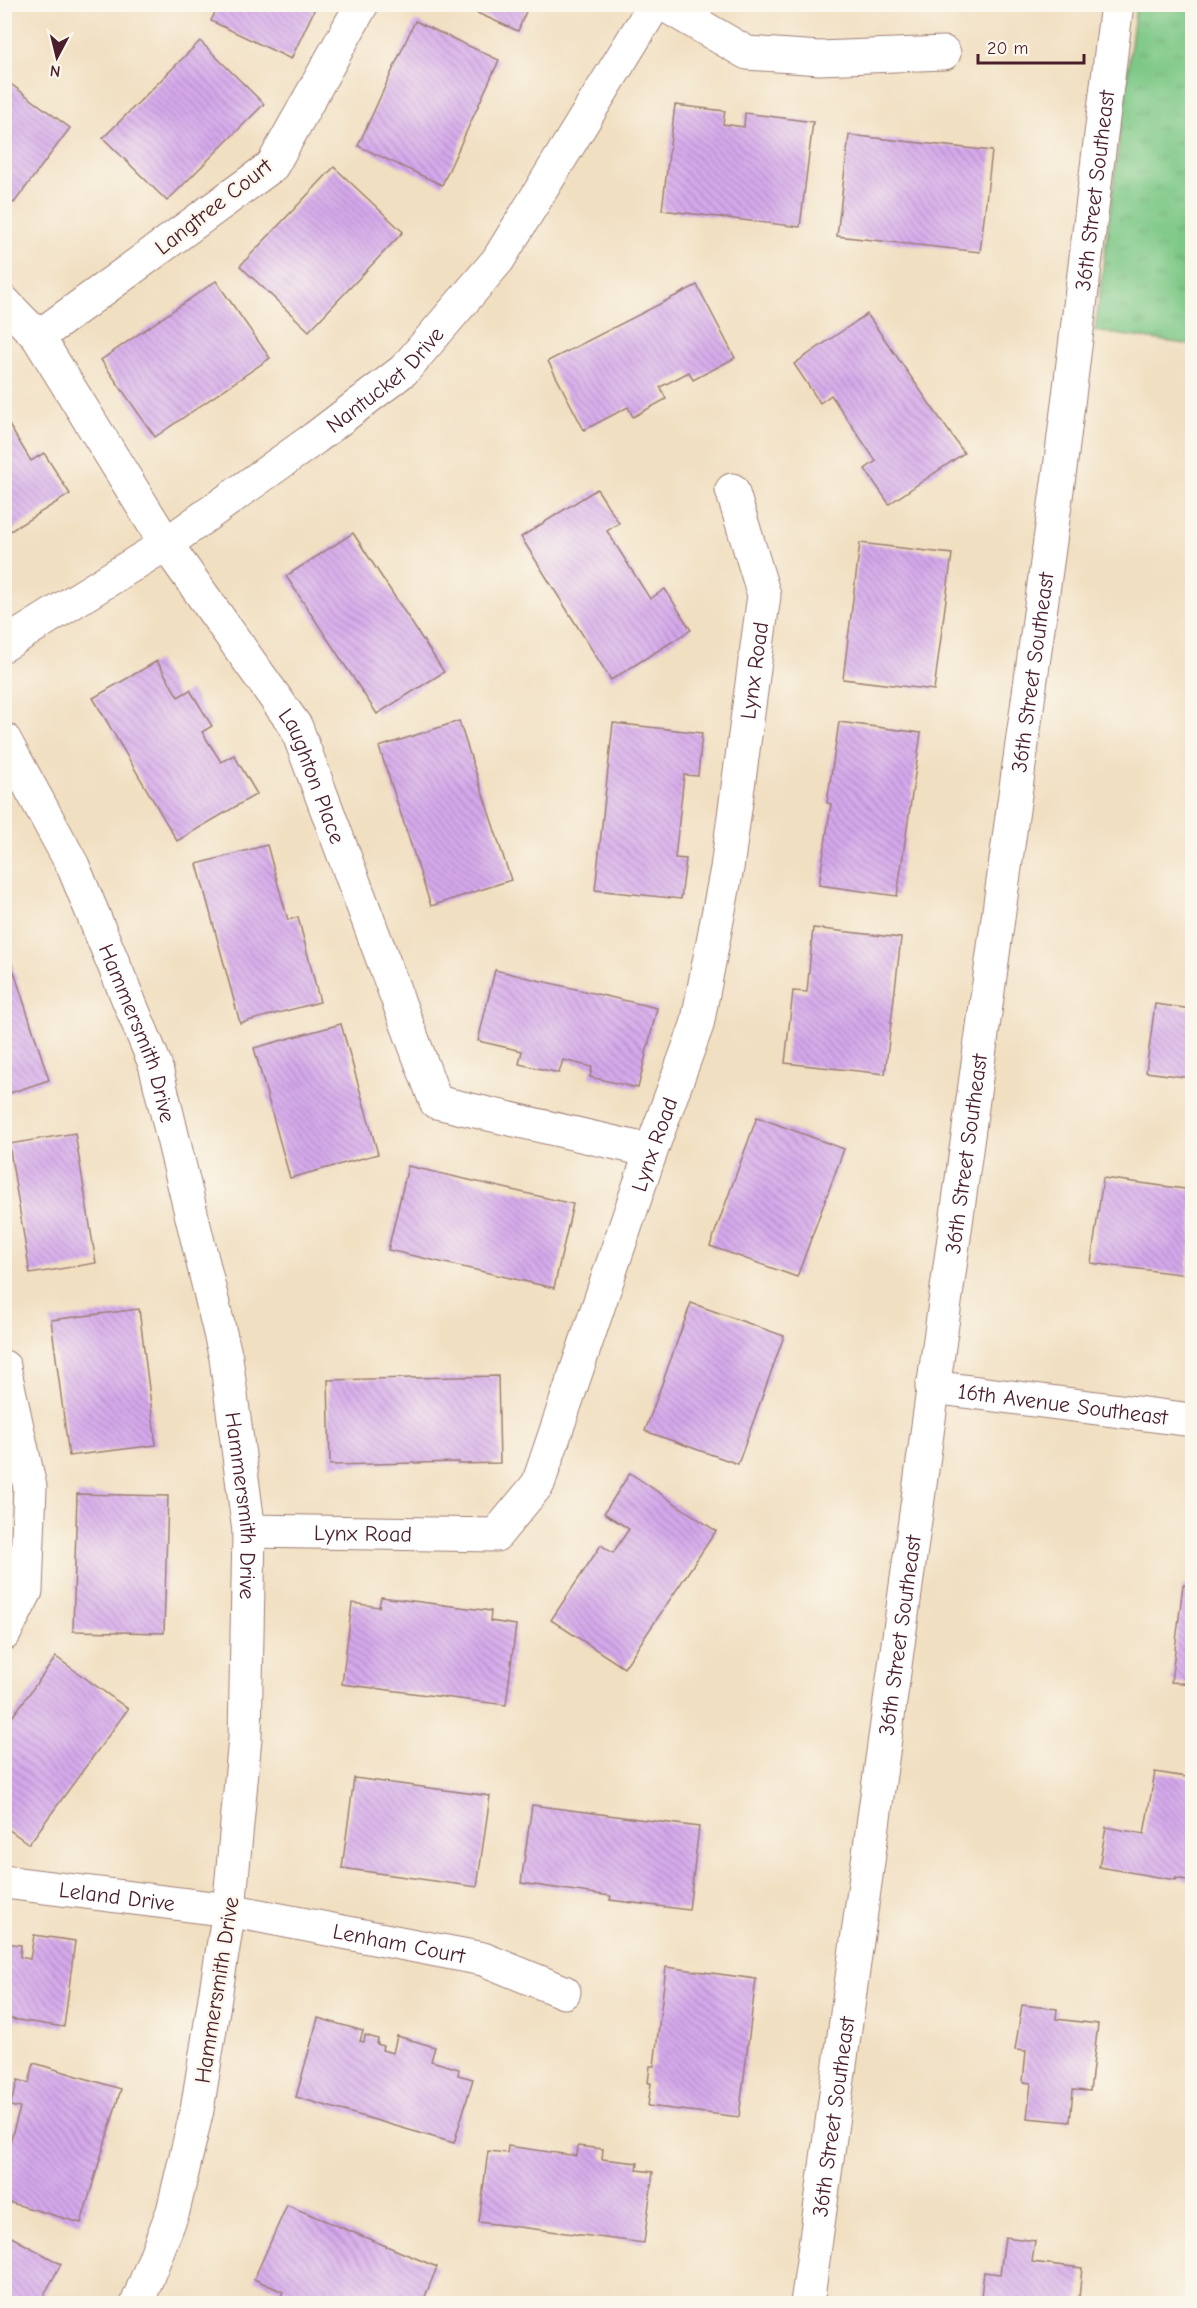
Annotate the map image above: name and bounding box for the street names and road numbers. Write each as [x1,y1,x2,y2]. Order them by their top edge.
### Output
street label: 36th Street Southeast [1070,88,1120,292]
street label: Langtree Court [150,153,278,261]
street label: Nantucket Drive [321,322,449,439]
street label: 36th Street Southeast [1006,570,1060,774]
street label: Lynx Road [735,620,774,721]
street label: Laughton Place [273,703,350,847]
street label: Hammersmith Drive [93,940,181,1125]
street label: 36th Street Southeast [940,1051,993,1256]
street label: Lynx Road [626,1094,683,1195]
street label: 16th Avenue Southeast [956,1378,1170,1431]
street label: Hammersmith Drive [219,1410,261,1600]
street label: Lynx Road [314,1520,412,1548]
street label: 36th Street Southeast [873,1533,927,1737]
street label: Leland Drive [58,1877,176,1917]
street label: Hammersmith Drive [189,1895,245,2085]
street label: Lenham Court [331,1918,468,1969]
street label: 36th Street Southeast [807,2014,861,2219]

